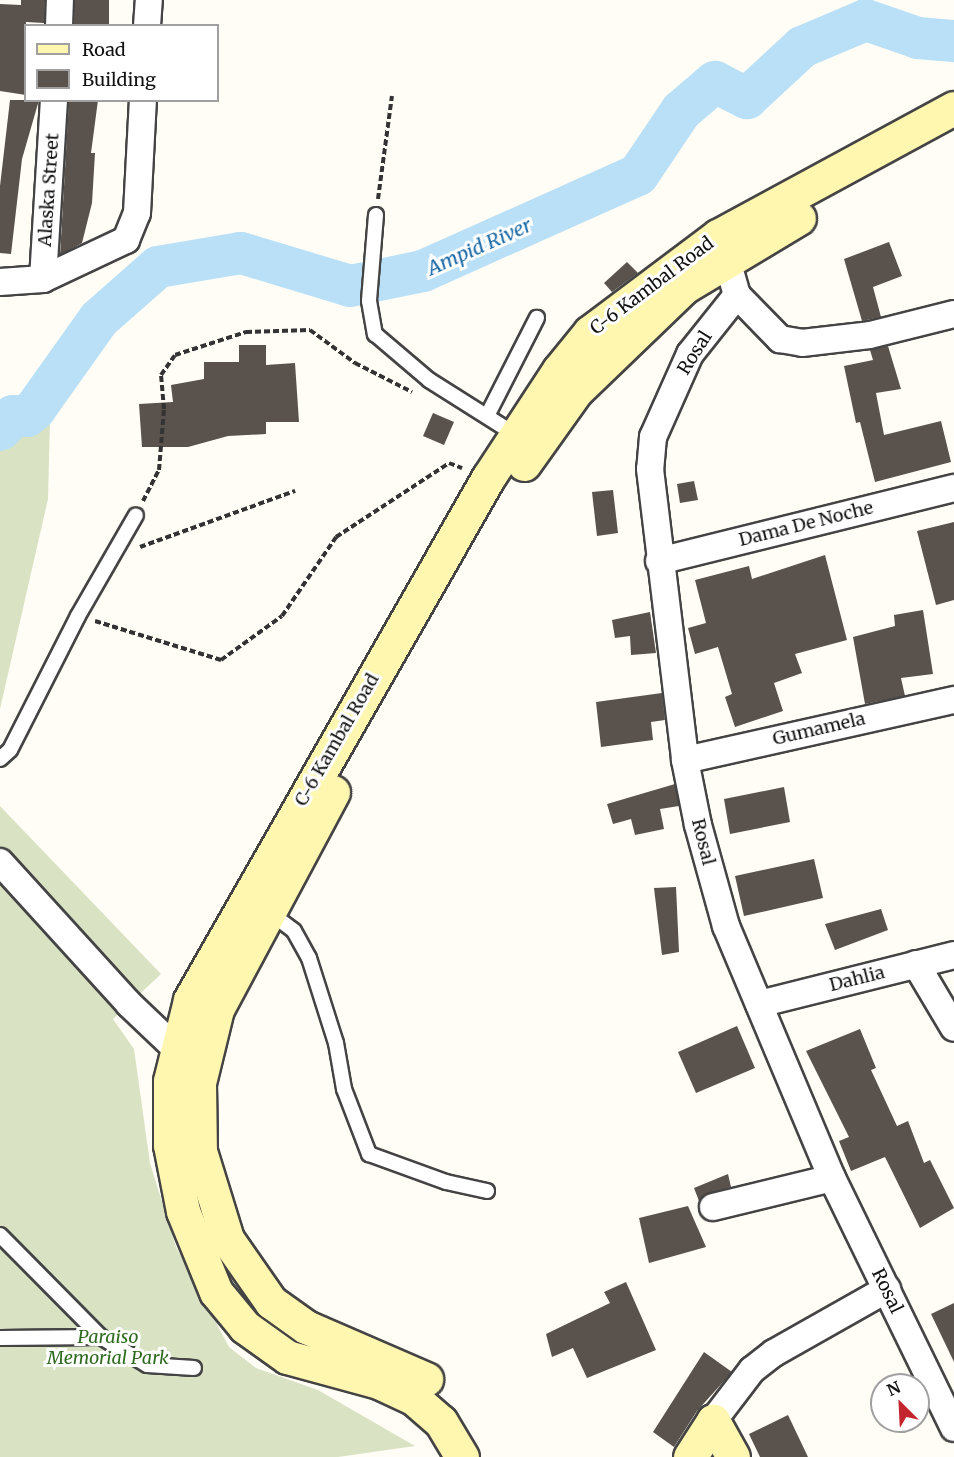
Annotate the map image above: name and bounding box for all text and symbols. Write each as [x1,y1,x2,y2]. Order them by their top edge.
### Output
legend [24,24,219,102]
text: Road [82,38,126,61]
text: Building [82,68,156,91]
street label: Alaska Street [34,133,64,247]
water label: Ampid River [423,212,535,280]
street label: C-6 Kambal Road [586,233,718,339]
street label: Rosal [673,327,717,379]
street label: Dama De Noche [737,497,875,551]
street label: C-6 Kambal Road [290,670,384,810]
street label: Gumamela [771,708,867,750]
street label: Rosal [687,816,719,868]
street label: Dahlia [827,962,887,996]
street label: Rosal [867,1265,907,1317]
park label: Paraiso Memorial Park [47,1327,169,1370]
north arrow [870,1373,930,1433]
text: N [884,1377,903,1400]

